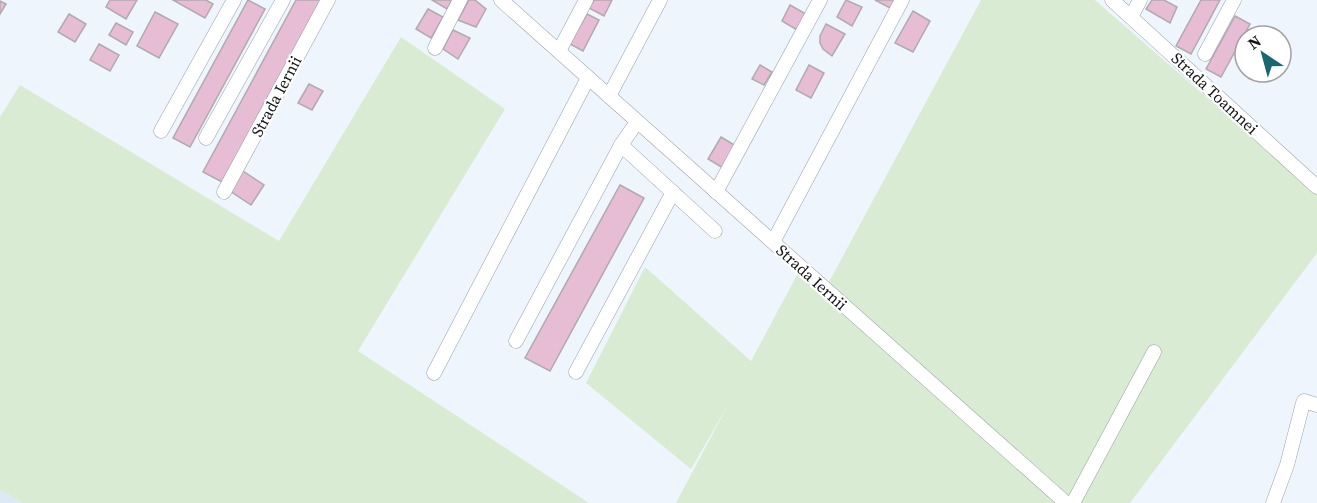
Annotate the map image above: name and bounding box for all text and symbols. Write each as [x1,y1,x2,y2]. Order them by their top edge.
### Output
north arrow [1233,24,1293,84]
text: N [1243,29,1266,54]
street label: Strada Toamnei [1167,47,1263,139]
street label: Strada Iernii [246,52,307,140]
street label: Strada Iernii [772,239,852,315]

